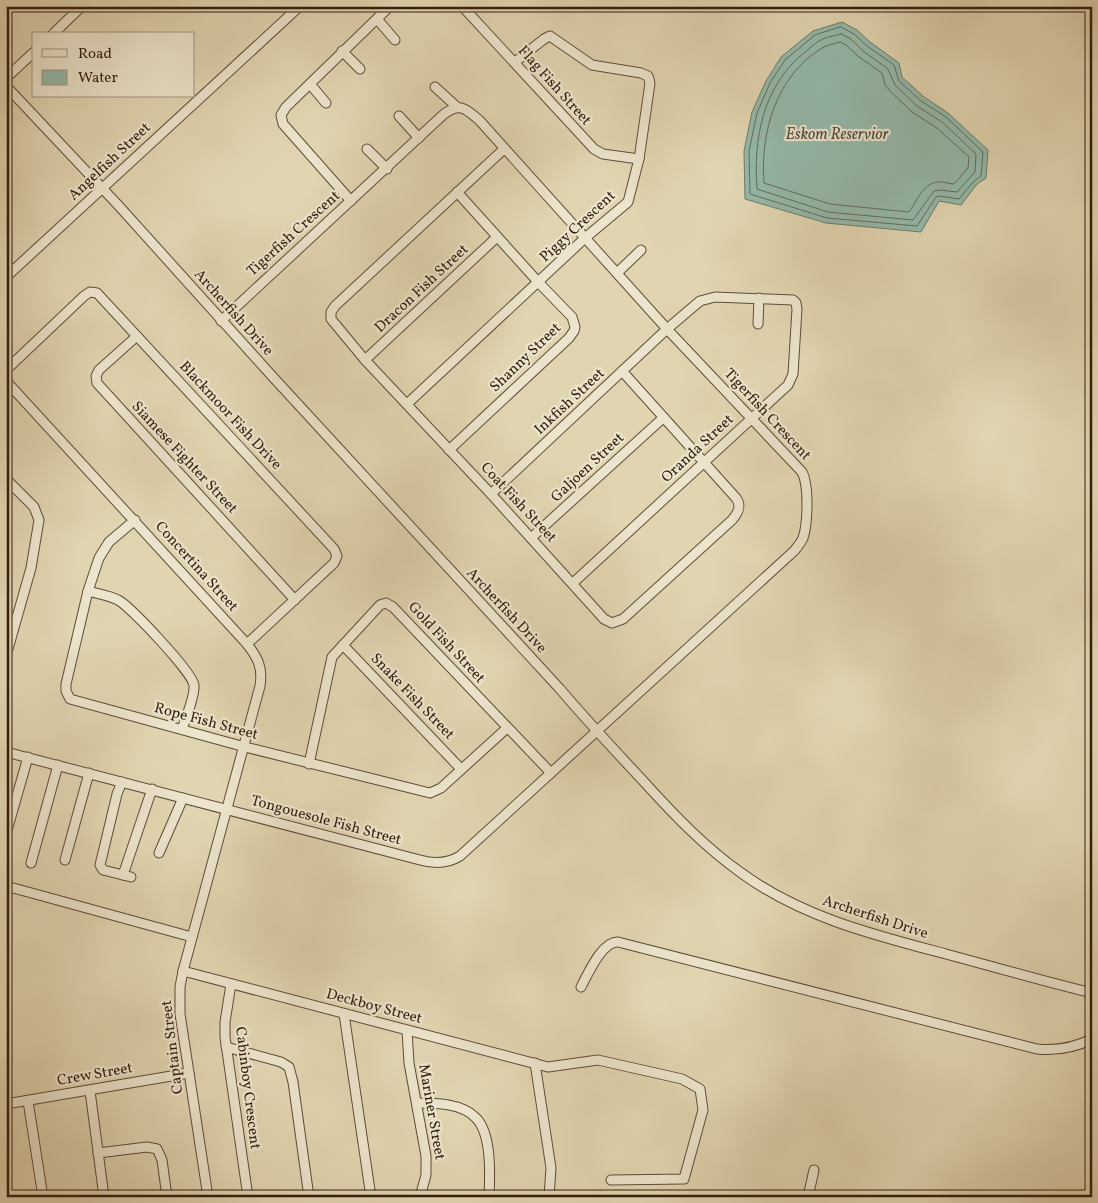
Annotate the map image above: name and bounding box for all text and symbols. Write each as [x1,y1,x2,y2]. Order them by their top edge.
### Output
legend [32,32,195,98]
street label: Flag Fish Street [512,41,596,131]
text: Road [78,44,112,65]
text: Water [78,68,118,89]
street label: Angelfish Street [64,118,156,206]
water label: Eskom Reservior [785,124,890,146]
street label: Tigerfish Crescent [243,186,345,282]
street label: Piggy Crescent [535,186,621,268]
street label: Dracon Fish Street [370,240,474,338]
street label: Archerfish Drive [188,265,278,361]
street label: Shanny Street [486,318,566,398]
street label: Blackmoor Fish Drive [174,357,286,475]
street label: Inkfish Street [530,364,610,440]
street label: Tigerfish Crescent [719,364,815,466]
street label: Siamese Fighter Street [126,397,242,519]
street label: Oranda Street [657,410,739,488]
street label: Galjoen Street [547,428,629,508]
street label: Coat Fish Street [475,458,561,548]
street label: Concertina Street [150,517,242,617]
street label: Archerfish Drive [461,564,551,658]
street label: Gold Fish Street [403,597,489,689]
street label: Snake Fish Street [365,649,459,745]
street label: Rope Fish Street [152,698,260,746]
street label: Tongouesole Fish Street [248,791,404,851]
street label: Archerfish Drive [819,891,931,945]
street label: Deckboy Street [324,984,424,1030]
street label: Captain Street [157,999,189,1095]
street label: Cabinboy Crescent [229,1026,265,1150]
street label: Crew Street [56,1058,134,1092]
street label: Mariner Street [412,1062,450,1162]

